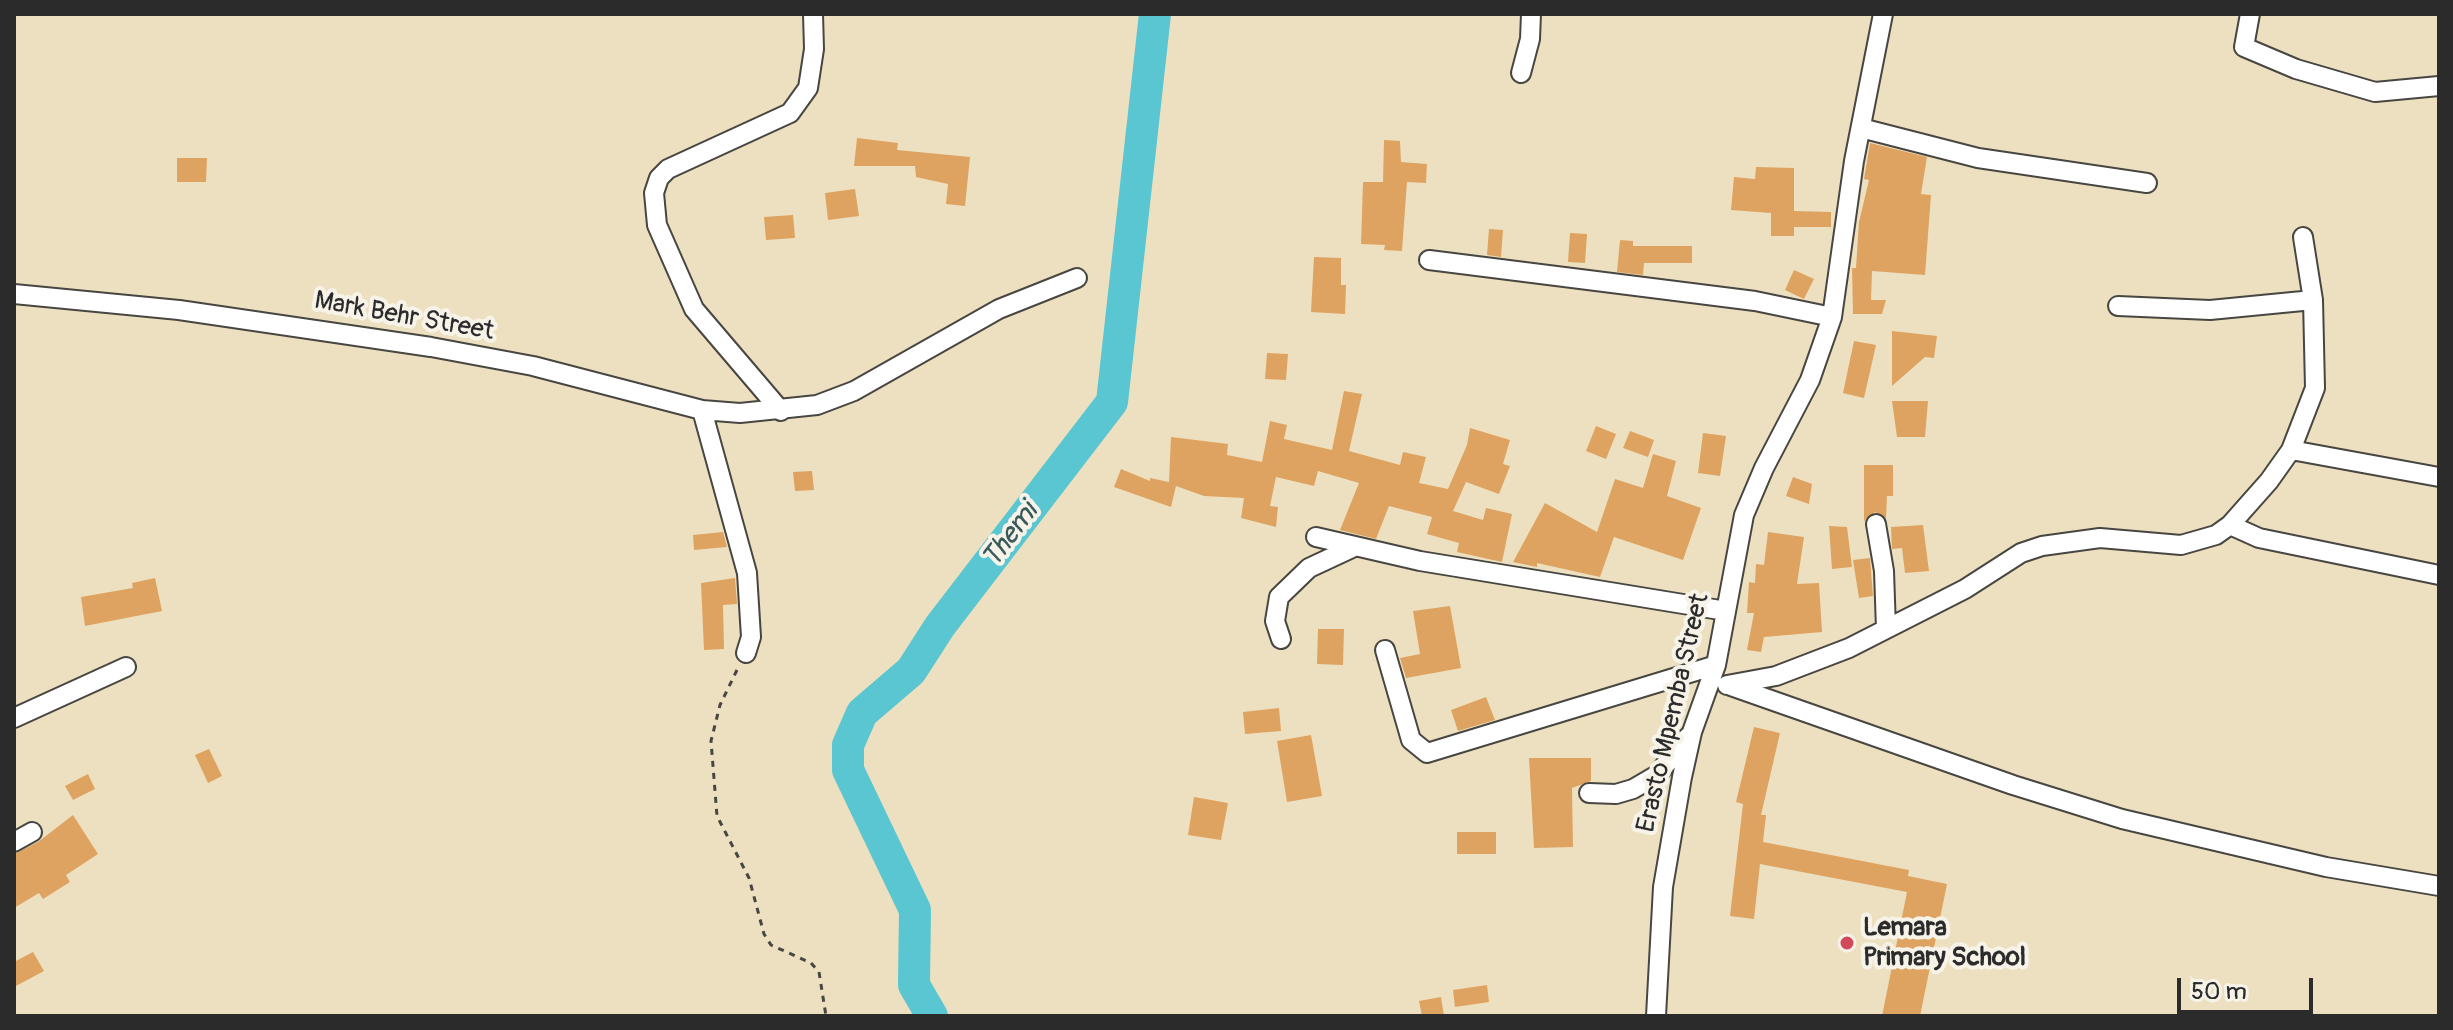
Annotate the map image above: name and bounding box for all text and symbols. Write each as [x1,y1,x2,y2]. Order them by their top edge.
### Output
street label: Mark Behr Street [312,286,496,348]
water label: Themi [976,497,1046,575]
street label: Erasto Mpemba Street [1631,590,1717,836]
place label: Lemara Primary School [1863,912,2026,974]
marker: Lemara Primary School [1838,934,1856,952]
scale bar [2181,962,2317,1012]
text: 50 m [2191,977,2247,1006]

